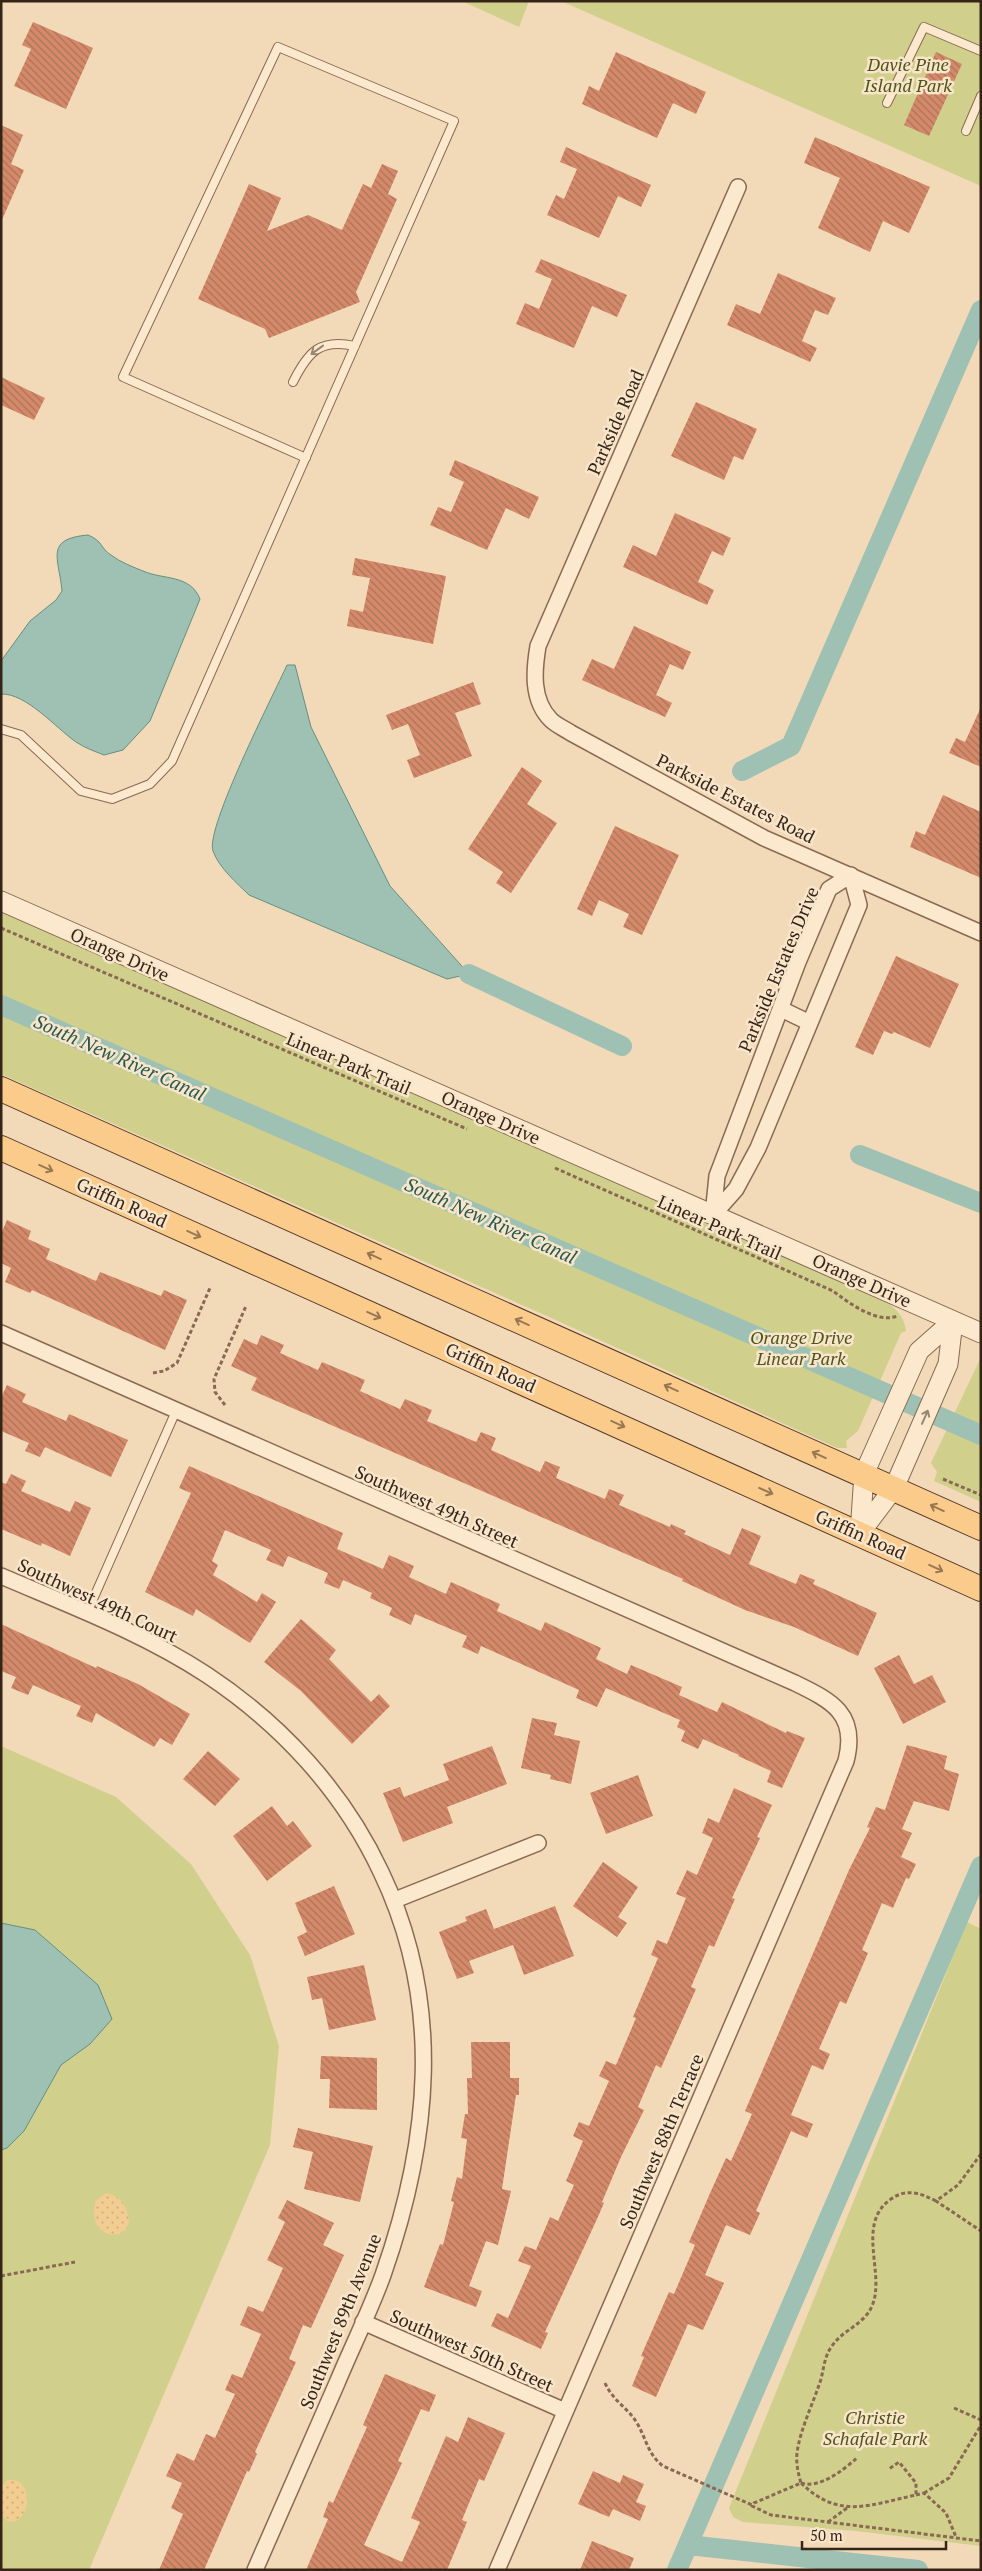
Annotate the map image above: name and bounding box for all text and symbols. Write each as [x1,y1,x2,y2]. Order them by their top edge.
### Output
park label: Davie Pine Island Park [863,52,952,97]
one-way arrow [310,345,324,355]
street label: Parkside Road [581,366,649,478]
street label: Parkside Estates Road [653,748,819,848]
street label: Parkside Estates Drive [732,883,824,1055]
street label: Orange Drive [67,922,173,986]
water label: South New River Canal [30,1008,210,1106]
street label: Linear Park Trail [283,1026,415,1100]
street label: Orange Drive [438,1085,544,1149]
one-way arrow [38,1163,53,1173]
street label: Griffin Road [73,1171,171,1233]
water label: South New River Canal [401,1171,581,1269]
street label: Linear Park Trail [654,1189,786,1265]
one-way arrow [186,1230,201,1240]
street label: Orange Drive [809,1248,915,1312]
one-way arrow [367,1250,382,1260]
one-way arrow [366,1310,381,1320]
one-way arrow [515,1317,530,1327]
park label: Orange Drive Linear Park [750,1325,852,1370]
street label: Griffin Road [442,1336,540,1398]
one-way arrow [664,1383,679,1393]
one-way arrow [920,1410,930,1425]
one-way arrow [610,1420,625,1430]
one-way arrow [812,1449,827,1459]
street label: Southwest 49th Street [351,1459,523,1553]
one-way arrow [758,1486,773,1496]
street label: Griffin Road [812,1503,910,1565]
one-way arrow [930,1503,945,1512]
street label: Southwest 49th Court [14,1552,182,1648]
one-way arrow [929,1563,944,1573]
street label: Southwest 88th Terrace [613,2050,709,2232]
street label: Southwest 89th Avenue [294,2230,386,2412]
street label: Southwest 50th Street [386,2303,558,2397]
park label: Christie Schafale Park [823,2405,928,2450]
scale bar [802,2518,946,2550]
text: 50 m [810,2525,843,2545]

